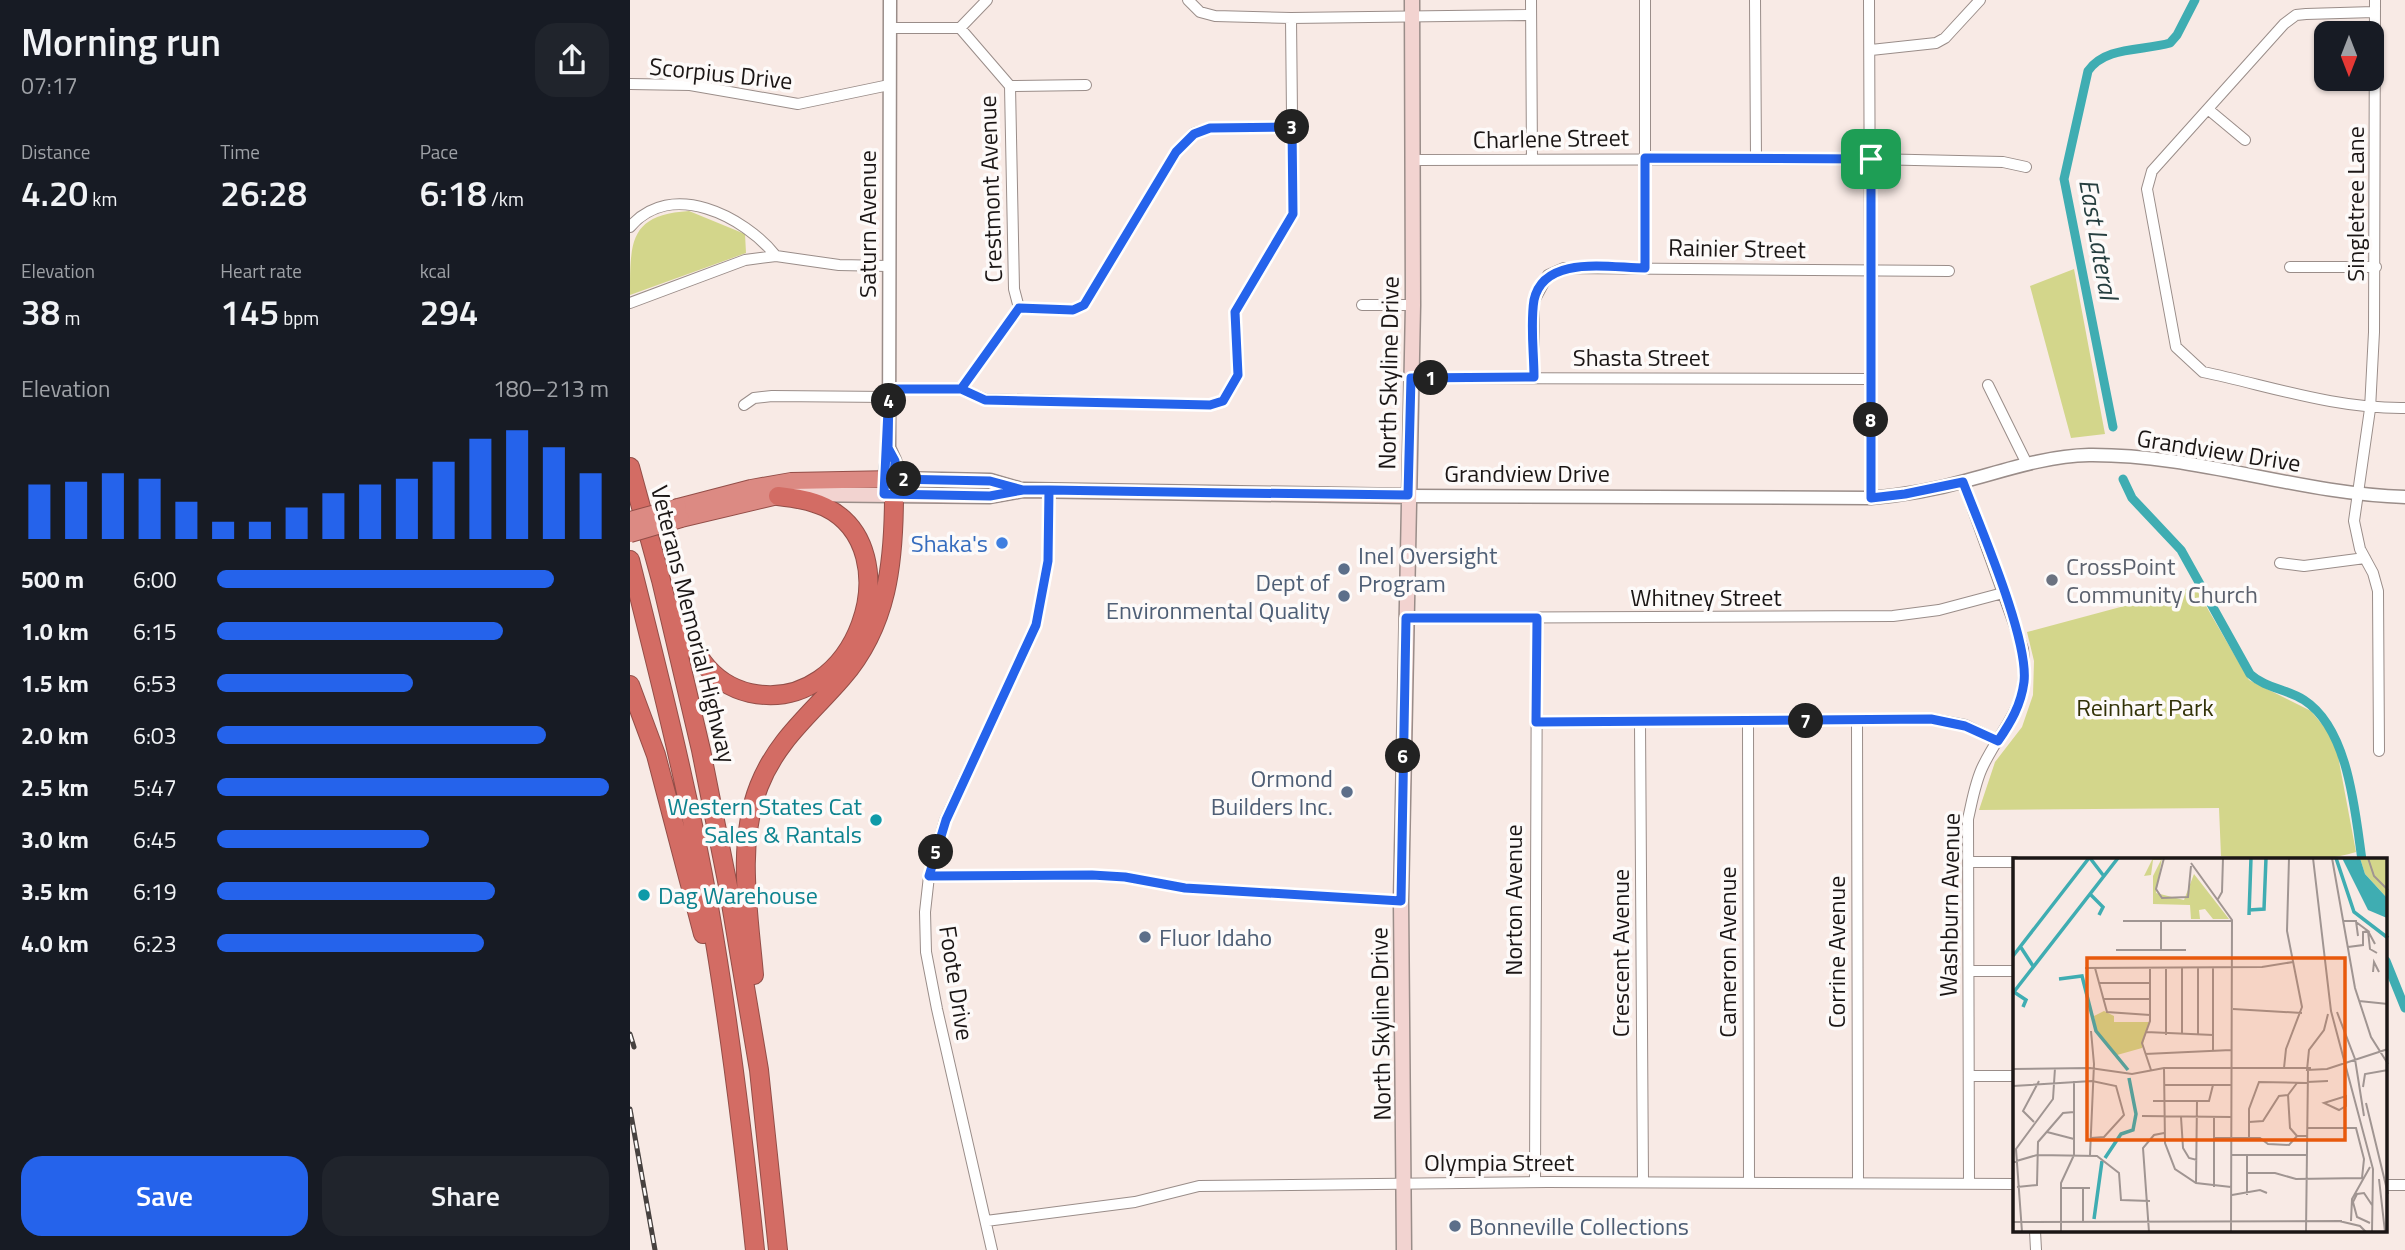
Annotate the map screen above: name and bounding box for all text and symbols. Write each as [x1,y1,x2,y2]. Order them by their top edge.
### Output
text: Morning run [21,13,221,71]
north arrow [2314,21,2384,91]
map controls [2314,21,2384,91]
button: share [535,23,609,97]
street label: Scorpius Drive [648,48,794,98]
text: 07:17 [21,68,78,103]
street label: Crestmont Avenue [969,95,1011,283]
pin: 3 [1274,110,1310,144]
text: 3 [1286,112,1297,141]
street label: Charlene Street [1473,119,1630,157]
street label: Singletree Lane [2337,126,2373,282]
pin [1841,129,1901,189]
text: Distance [21,137,90,166]
text: Time [220,137,260,166]
text: Pace [420,137,458,166]
icon: arrive [1852,140,1890,178]
street label: Saturn Avenue [849,150,885,298]
text: 4.20 [21,166,88,220]
text: 26:28 [220,166,307,220]
text: 6:18 [420,166,487,220]
water label: East Lateral [2069,176,2129,306]
text: km [88,184,117,213]
text: /km [487,184,524,213]
street label: Rainier Street [1668,229,1807,267]
text: Elevation [21,256,95,285]
text: Heart rate [220,256,302,285]
text: kcal [420,256,451,285]
street label: North Skyline Drive [1368,276,1408,470]
text: 38 [21,285,60,339]
text: 145 [220,285,279,339]
text: 294 [420,285,478,339]
text: m [60,303,80,332]
text: bpm [279,303,319,332]
street label: Shasta Street [1573,339,1710,375]
pin: 1 [1414,360,1448,396]
text: 1 [1425,363,1436,392]
text: Elevation [21,371,110,406]
text: 180–213 m [493,371,609,406]
pin: 4 [872,384,906,418]
text: 4 [883,386,894,415]
pin: 8 [1854,402,1888,438]
text: 8 [1865,405,1876,434]
street label: Grandview Drive [2134,419,2304,481]
street label: Grandview Drive [1444,455,1610,491]
pin: 2 [886,462,922,496]
text: 2 [898,464,909,493]
street label: Veterans Memorial Highway [642,481,746,767]
place label: Shaka's [911,525,988,561]
marker: Shaka's [994,535,1010,551]
place label: Inel Oversight Program [1358,537,1498,601]
place label: CrossPoint Community Church [2066,548,2258,612]
marker: Inel Oversight Program [1336,561,1352,577]
text: 500 m [21,562,84,597]
text: 6:00 [133,562,177,597]
place label: Dept of Environmental Quality [1106,564,1330,628]
marker: CrossPoint Community Church [2044,572,2060,588]
street label: Whitney Street [1630,579,1782,615]
marker: Dept of Environmental Quality [1336,588,1352,604]
text: 1.0 km [21,614,89,649]
text: 6:15 [133,614,177,649]
text: 1.5 km [21,666,89,701]
text: 6:53 [133,666,177,701]
park label: Reinhart Park [2076,689,2214,725]
pin: 7 [1788,704,1824,738]
text: 7 [1800,706,1811,735]
text: 2.0 km [21,718,89,753]
text: 6:03 [133,718,177,753]
pin: 6 [1386,738,1420,774]
text: 6 [1397,741,1408,770]
place label: Ormond Builders Inc. [1211,760,1333,824]
text: 2.5 km [21,770,89,805]
text: 5:47 [133,770,177,805]
marker: Ormond Builders Inc. [1339,784,1355,800]
place label: Western States Cat Sales & Rantals [667,788,863,852]
marker: Western States Cat Sales & Rantals [868,812,884,828]
street label: Washburn Avenue [1929,813,1969,997]
text: 3.0 km [21,822,89,857]
text: 6:45 [133,822,177,857]
street label: Norton Avenue [1495,824,1531,976]
pin: 5 [918,834,954,870]
text: 5 [930,837,941,866]
inset map [2013,858,2388,1232]
street label: Cameron Avenue [1709,866,1745,1038]
street label: Crescent Avenue [1602,869,1638,1037]
text: 3.5 km [21,874,89,909]
text: 6:19 [133,874,177,909]
street label: Corrine Avenue [1818,876,1854,1028]
place label: Dag Warehouse [658,877,818,913]
marker: Dag Warehouse [636,887,652,903]
place label: Fluor Idaho [1159,919,1272,955]
street label: Foote Drive [930,923,984,1043]
text: 4.0 km [21,926,89,961]
text: 6:23 [133,926,177,961]
street label: North Skyline Drive [1360,927,1400,1121]
marker: Fluor Idaho [1137,929,1153,945]
street label: Olympia Street [1424,1144,1575,1180]
button: Save [21,1156,308,1236]
button: Share [322,1156,609,1236]
place label: Bonneville Collections [1469,1208,1689,1244]
marker: Bonneville Collections [1447,1218,1463,1234]

